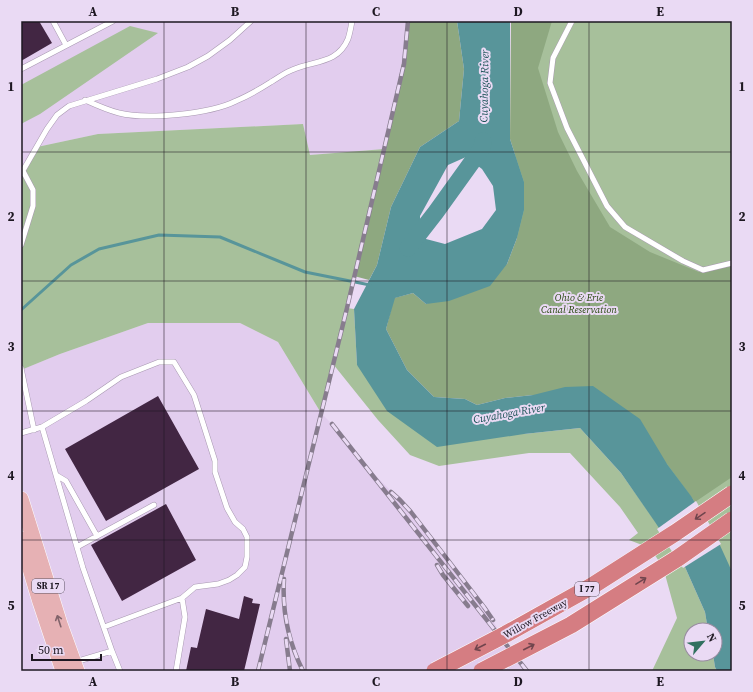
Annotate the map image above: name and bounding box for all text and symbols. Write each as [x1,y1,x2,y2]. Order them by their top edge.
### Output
text: A [89,3,98,20]
text: B [231,3,240,20]
text: C [372,3,380,20]
text: D [513,3,523,20]
text: E [656,3,664,20]
water label: Cuyahoga River [476,49,493,122]
text: 1 [7,78,15,95]
text: 1 [738,78,746,95]
text: 2 [7,208,15,225]
text: 2 [738,208,746,225]
park label: Ohio & Erie Canal Reservation [541,291,617,316]
text: 3 [7,338,15,355]
text: 3 [738,338,746,355]
water label: Cuyahoga River [472,400,547,427]
text: 4 [7,467,15,484]
text: 4 [738,467,746,484]
one-way arrow [695,512,706,520]
one-way arrow [635,577,646,585]
road number: SR 17 [32,579,64,593]
road number: I 77 [575,582,599,596]
street label: Willow Freeway [501,595,570,641]
text: 5 [7,597,15,614]
text: 5 [738,597,746,614]
one-way arrow [55,615,62,628]
north arrow [683,622,723,662]
text: N [703,630,720,645]
scale bar [32,636,101,662]
text: 50 m [38,642,64,658]
one-way arrow [523,643,535,650]
one-way arrow [475,644,487,651]
text: A [89,673,98,690]
text: B [231,673,240,690]
text: C [372,673,380,690]
text: D [513,673,523,690]
text: E [656,673,664,690]

